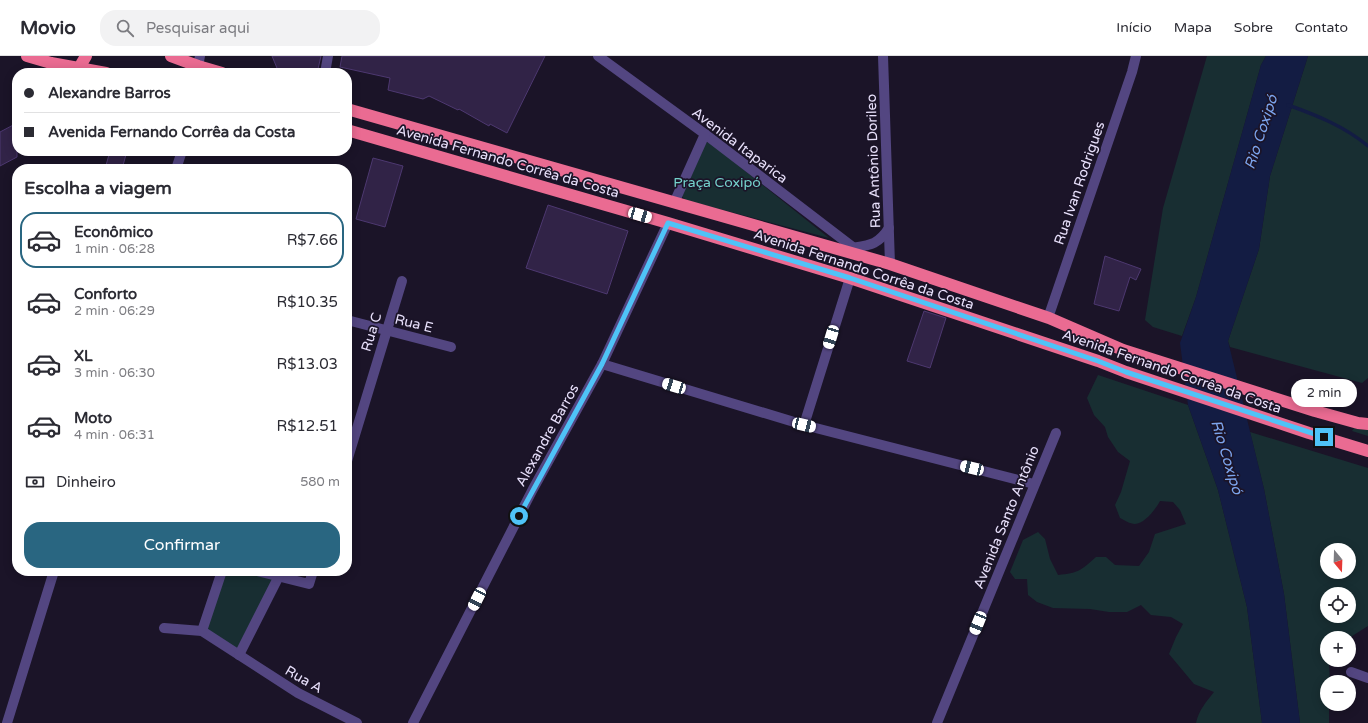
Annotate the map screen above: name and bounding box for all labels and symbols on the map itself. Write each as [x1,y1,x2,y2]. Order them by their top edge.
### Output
water label: Rio Coxipó [1241,92,1282,171]
street label: Rua Antônio Dorileo [863,94,884,228]
street label: Avenida Itaparica [688,104,791,187]
street label: Rua Ivan Rodrigues [1050,119,1109,247]
street label: Avenida Fernando Corrêa da Costa [395,121,621,201]
park label: Praça Coxipó [673,174,761,191]
car [627,206,653,224]
street label: Avenida Fernando Corrêa da Costa [751,226,976,313]
street label: Rua C [358,310,385,354]
street label: Rua E [393,311,435,336]
car [822,324,840,350]
street label: Avenida Fernando Corrêa da Costa [1060,326,1284,417]
car [661,377,687,395]
callout: 2 min [1291,379,1357,407]
street label: Alexandre Barros [512,381,583,489]
car [791,416,817,434]
water label: Rio Coxipó [1207,418,1247,497]
route end [1315,428,1333,446]
street label: Avenida Santo Antônio [970,443,1043,591]
car [959,459,985,477]
route start [510,507,528,525]
north arrow [1320,543,1356,579]
car [466,586,488,612]
car [968,610,988,636]
street label: Rua A [282,662,326,697]

